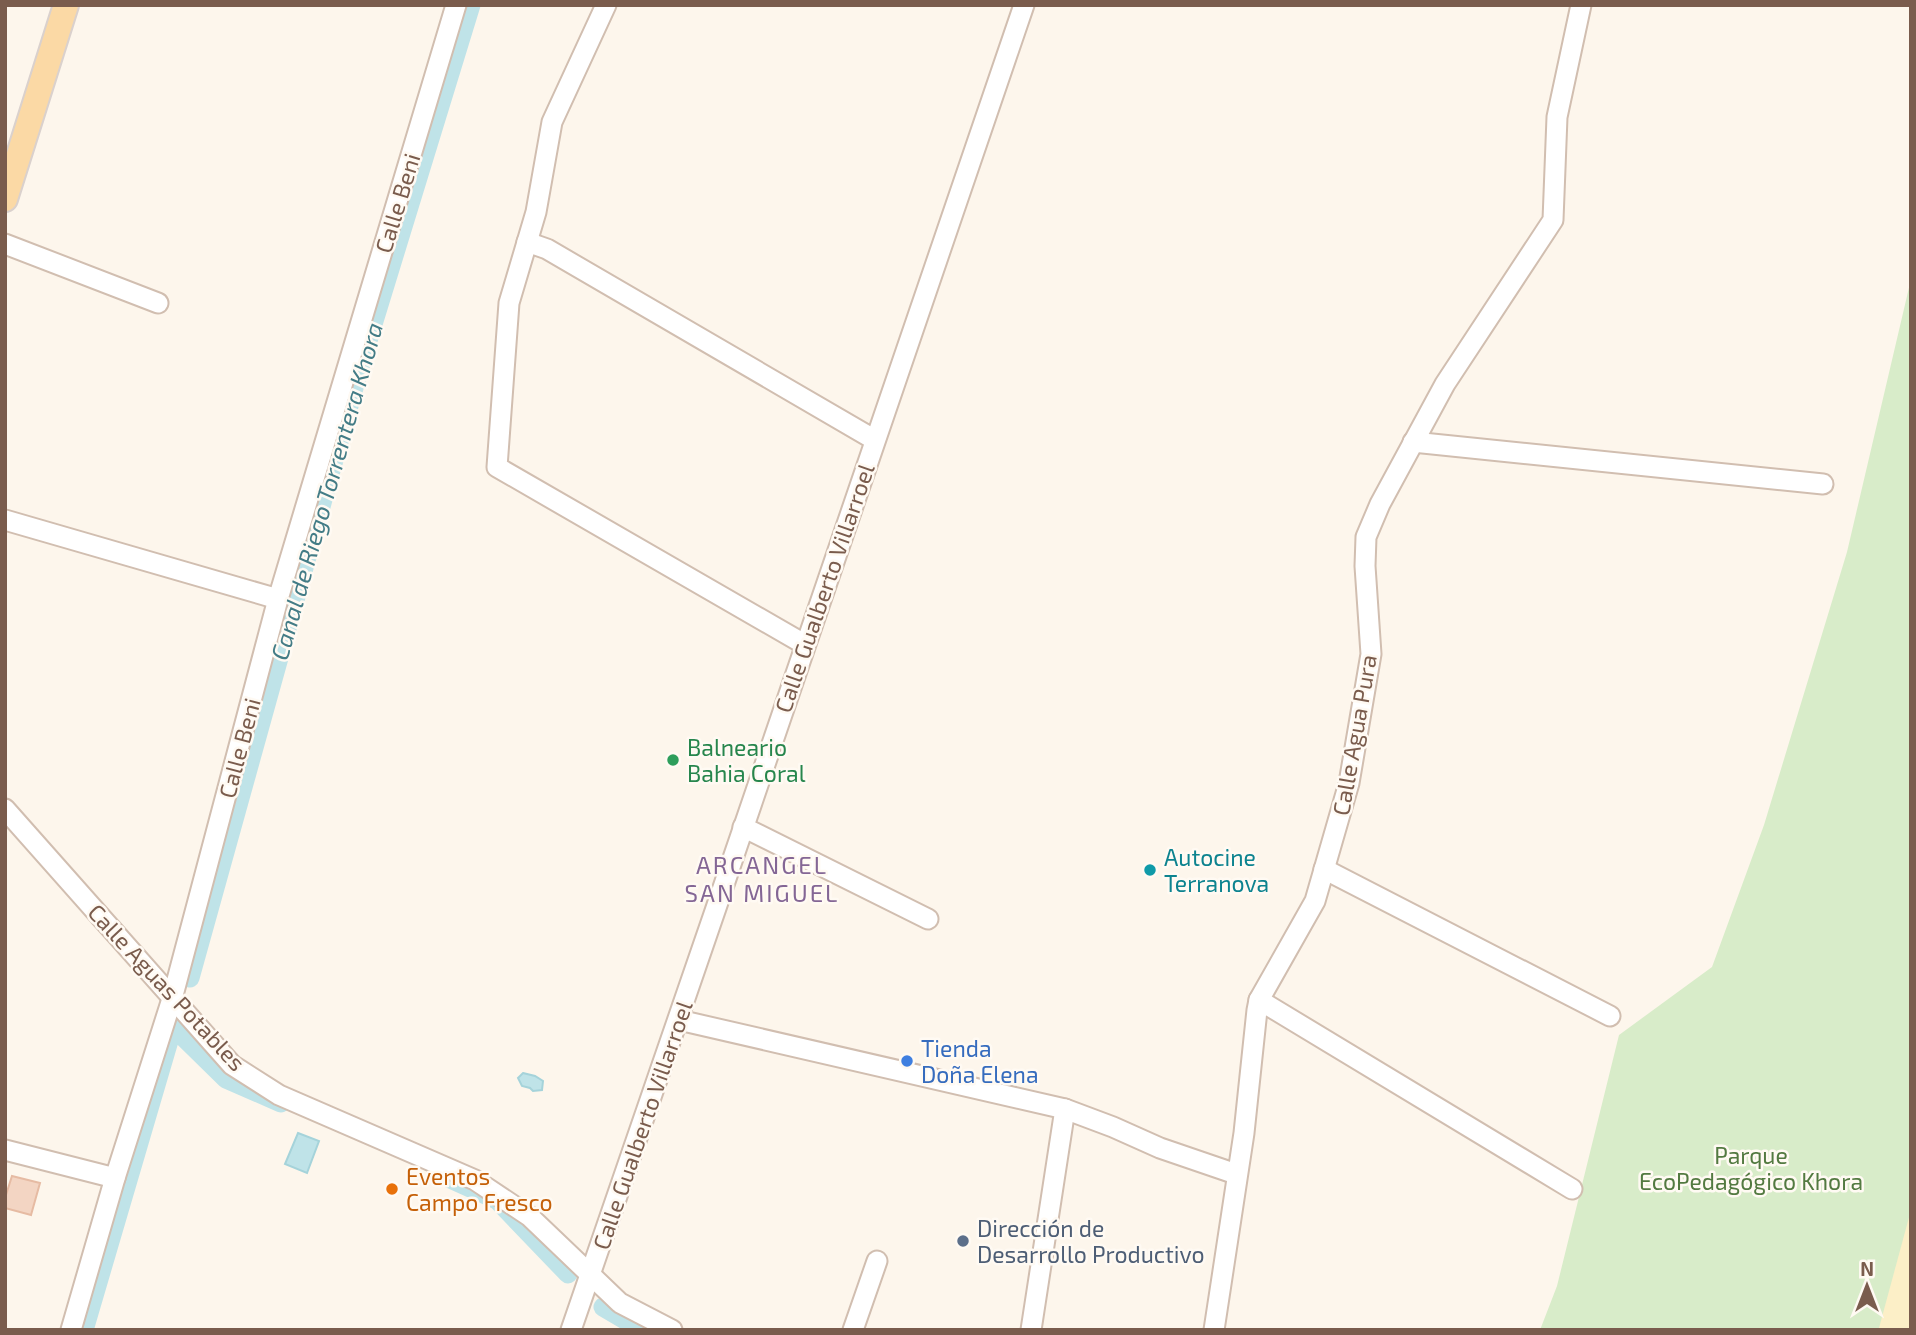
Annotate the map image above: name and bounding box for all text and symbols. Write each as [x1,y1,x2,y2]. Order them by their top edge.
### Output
street label: Calle Beni [369,150,425,256]
water label: Canal de Riego Torrentera Khora [264,319,388,663]
street label: Calle Gualberto Villarroel [768,460,880,716]
street label: Calle Agua Pura [1326,652,1382,818]
street label: Calle Beni [212,695,266,801]
place label: Balneario Bahia Coral [687,733,806,787]
marker: Balneario Bahia Coral [665,752,681,768]
place label: Autocine Terranova [1164,843,1269,897]
district label: ARCANGEL SAN MIGUEL [685,850,839,907]
marker: Autocine Terranova [1142,862,1158,878]
street label: Calle Aguas Potables [82,898,252,1076]
street label: Calle Gualberto Villarroel [586,997,698,1253]
place label: Tienda Doña Elena [921,1034,1039,1088]
marker: Tienda Doña Elena [899,1053,915,1069]
park label: Parque EcoPedagógico Khora [1639,1141,1863,1195]
place label: Eventos Campo Fresco [406,1162,553,1216]
marker: Eventos Campo Fresco [384,1181,400,1197]
place label: Dirección de Desarrollo Productivo [977,1214,1205,1268]
marker: Dirección de Desarrollo Productivo [955,1233,971,1249]
north arrow [1832,1251,1902,1321]
text: N [1860,1257,1874,1280]

